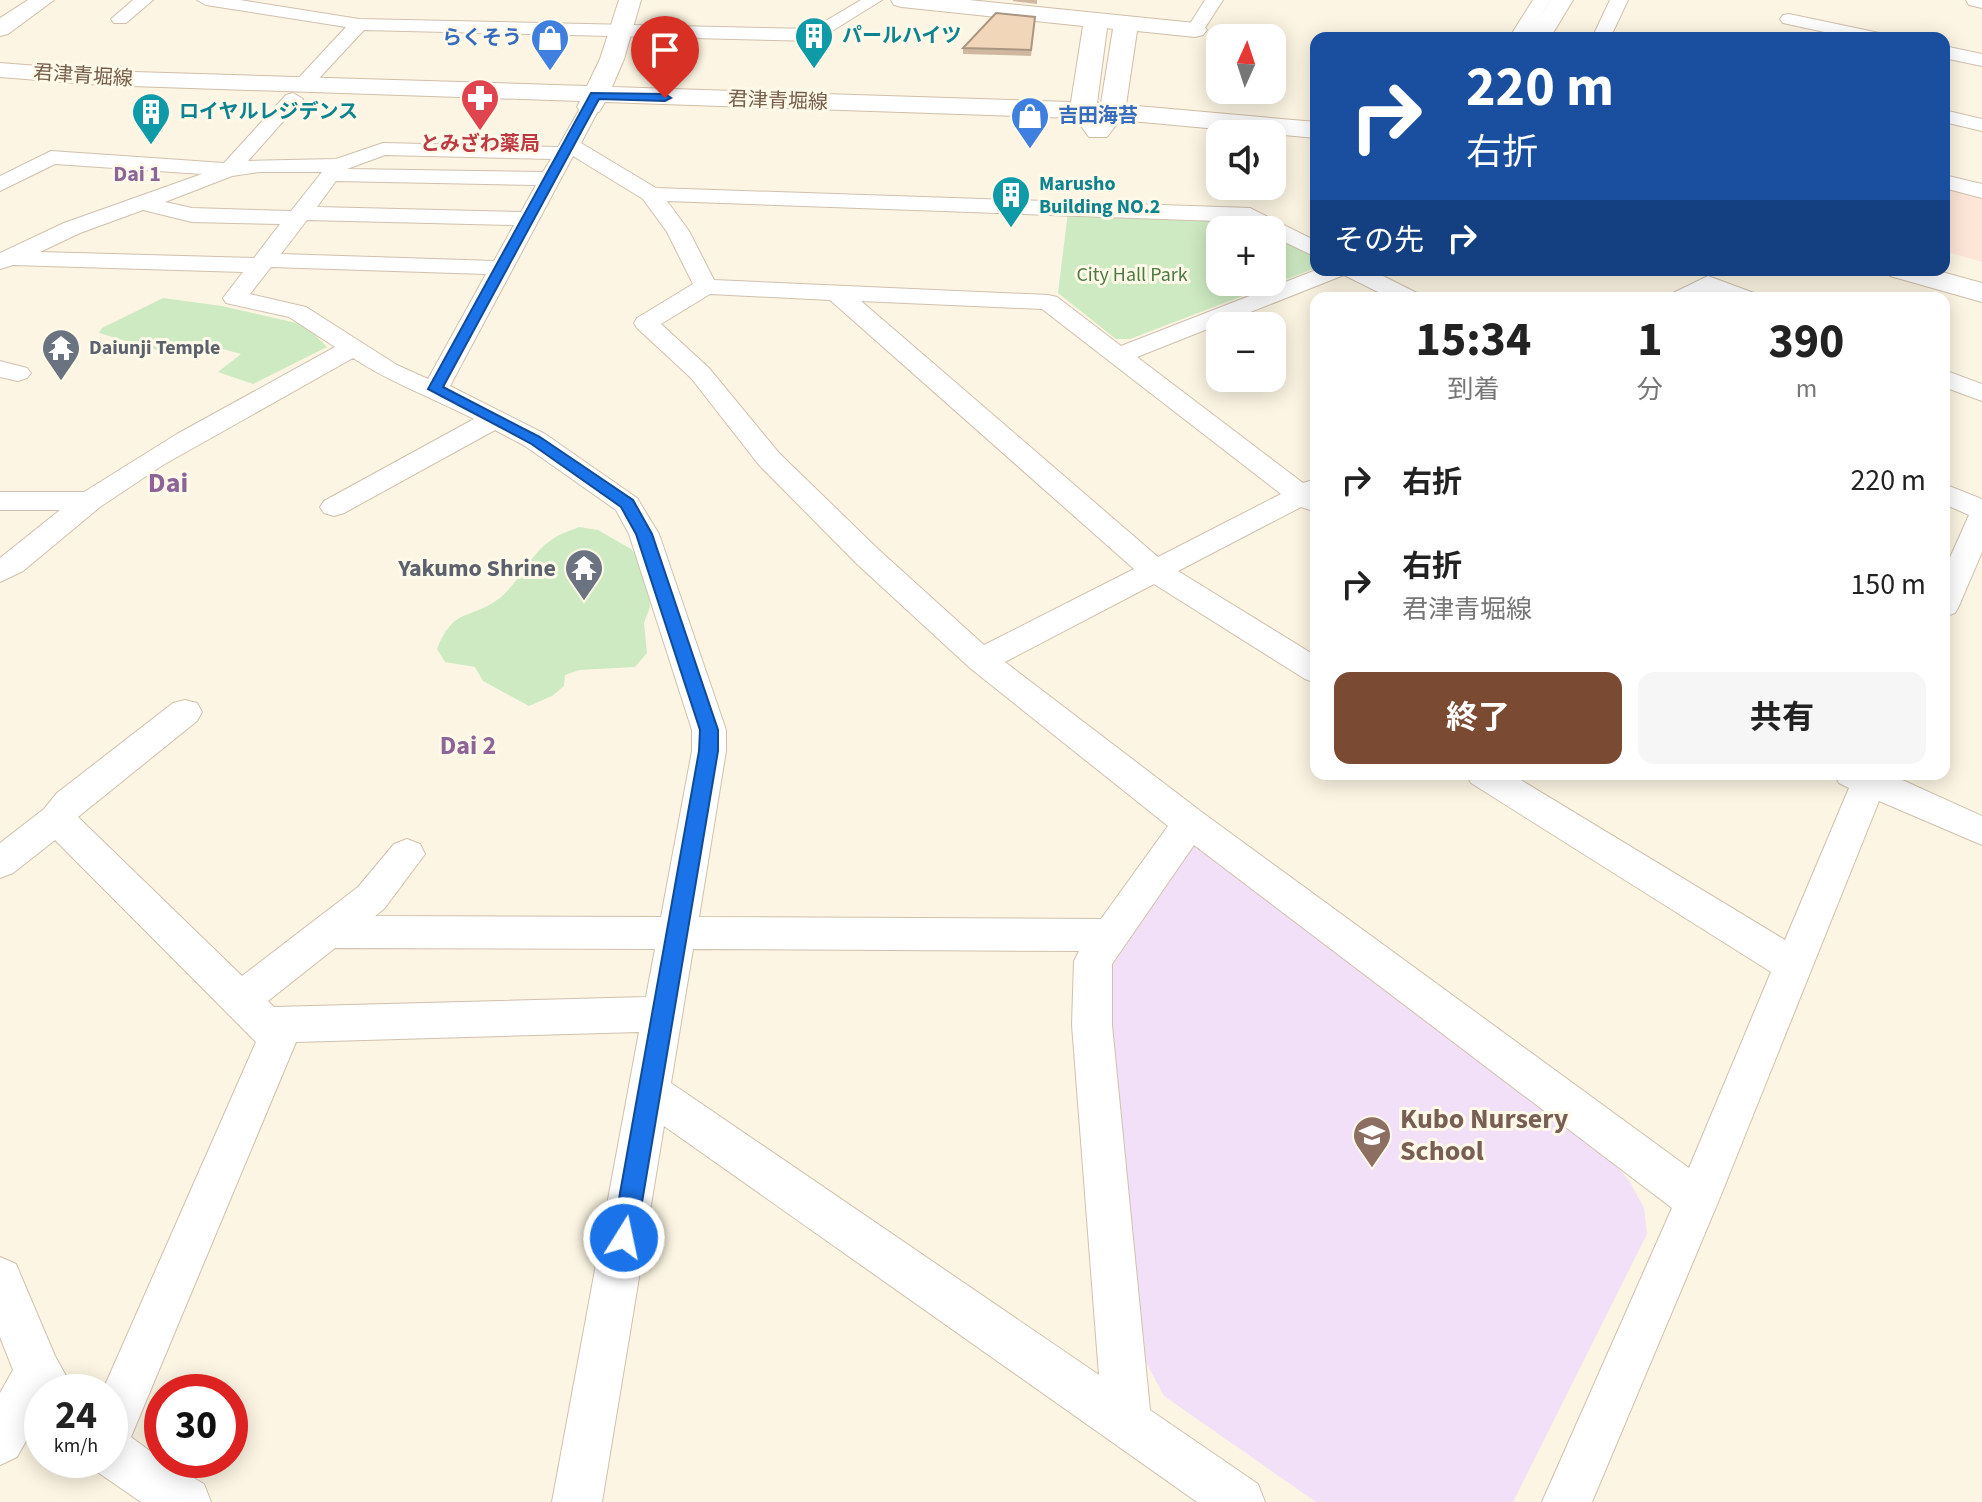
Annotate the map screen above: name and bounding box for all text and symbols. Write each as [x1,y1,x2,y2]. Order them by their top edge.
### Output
building icon: パールハイツ [793,15,835,70]
pin [631,16,699,98]
shop icon: らくそう [529,17,571,72]
place label: パールハイツ [842,22,962,50]
place label: らくそう [442,24,522,52]
north arrow [1206,24,1286,104]
map controls [1206,24,1286,392]
icon: arrive [643,28,687,72]
text: 220 m [1466,48,1614,127]
street label: 君津青堀線 [32,59,134,93]
icon: right [1334,64,1438,168]
pharmacy icon: とみざわ薬局 [459,77,501,132]
street label: 君津青堀線 [728,85,828,117]
building icon: ロイヤルレジデンス [130,91,172,146]
shop icon: 吉田海苔 [1009,95,1051,150]
place label: ロイヤルレジデンス [179,98,358,126]
place label: 吉田海苔 [1058,102,1138,130]
button: sound [1206,120,1286,200]
text: 右折 [1466,127,1538,178]
place label: とみざわ薬局 [420,130,540,158]
district label: Dai 1 [113,158,161,190]
place label: Marusho Building NO.2 [1039,170,1160,221]
building icon: Marusho Building NO.2 [990,174,1032,229]
button: + [1206,216,1286,296]
icon: right [1440,216,1484,260]
text: その先 [1334,219,1424,262]
park label: City Hall Park [1076,261,1188,289]
text: 15:34 [1416,306,1531,374]
text: 1 [1637,306,1663,374]
text: 390 [1768,308,1844,376]
button: − [1206,312,1286,392]
temple icon: Daiunji Temple [40,327,82,382]
place label: Daiunji Temple [89,334,220,362]
text: m [1796,370,1817,407]
text: 到着 [1447,371,1499,408]
text: 分 [1637,371,1663,408]
icon: right [1334,458,1378,502]
text: 220 m [1850,459,1926,502]
text: 右折 [1402,461,1462,504]
district label: Dai [148,463,188,503]
text: 右折 [1402,545,1462,588]
temple icon: Yakumo Shrine [563,547,605,602]
place label: Yakumo Shrine [397,551,556,586]
icon: right [1334,562,1378,606]
text: 150 m [1850,563,1926,606]
text: 君津青堀線 [1402,591,1532,628]
button: 終了 [1334,672,1622,764]
button: 共有 [1638,672,1926,764]
district label: Dai 2 [440,727,496,764]
place label: Kubo Nursery School [1400,1099,1569,1171]
school or university icon: Kubo Nursery School [1351,1114,1393,1169]
position arrow [582,1196,666,1280]
speed limit sign: 30 [144,1374,248,1478]
text: 24 [55,1387,97,1444]
text: km/h [54,1432,98,1460]

